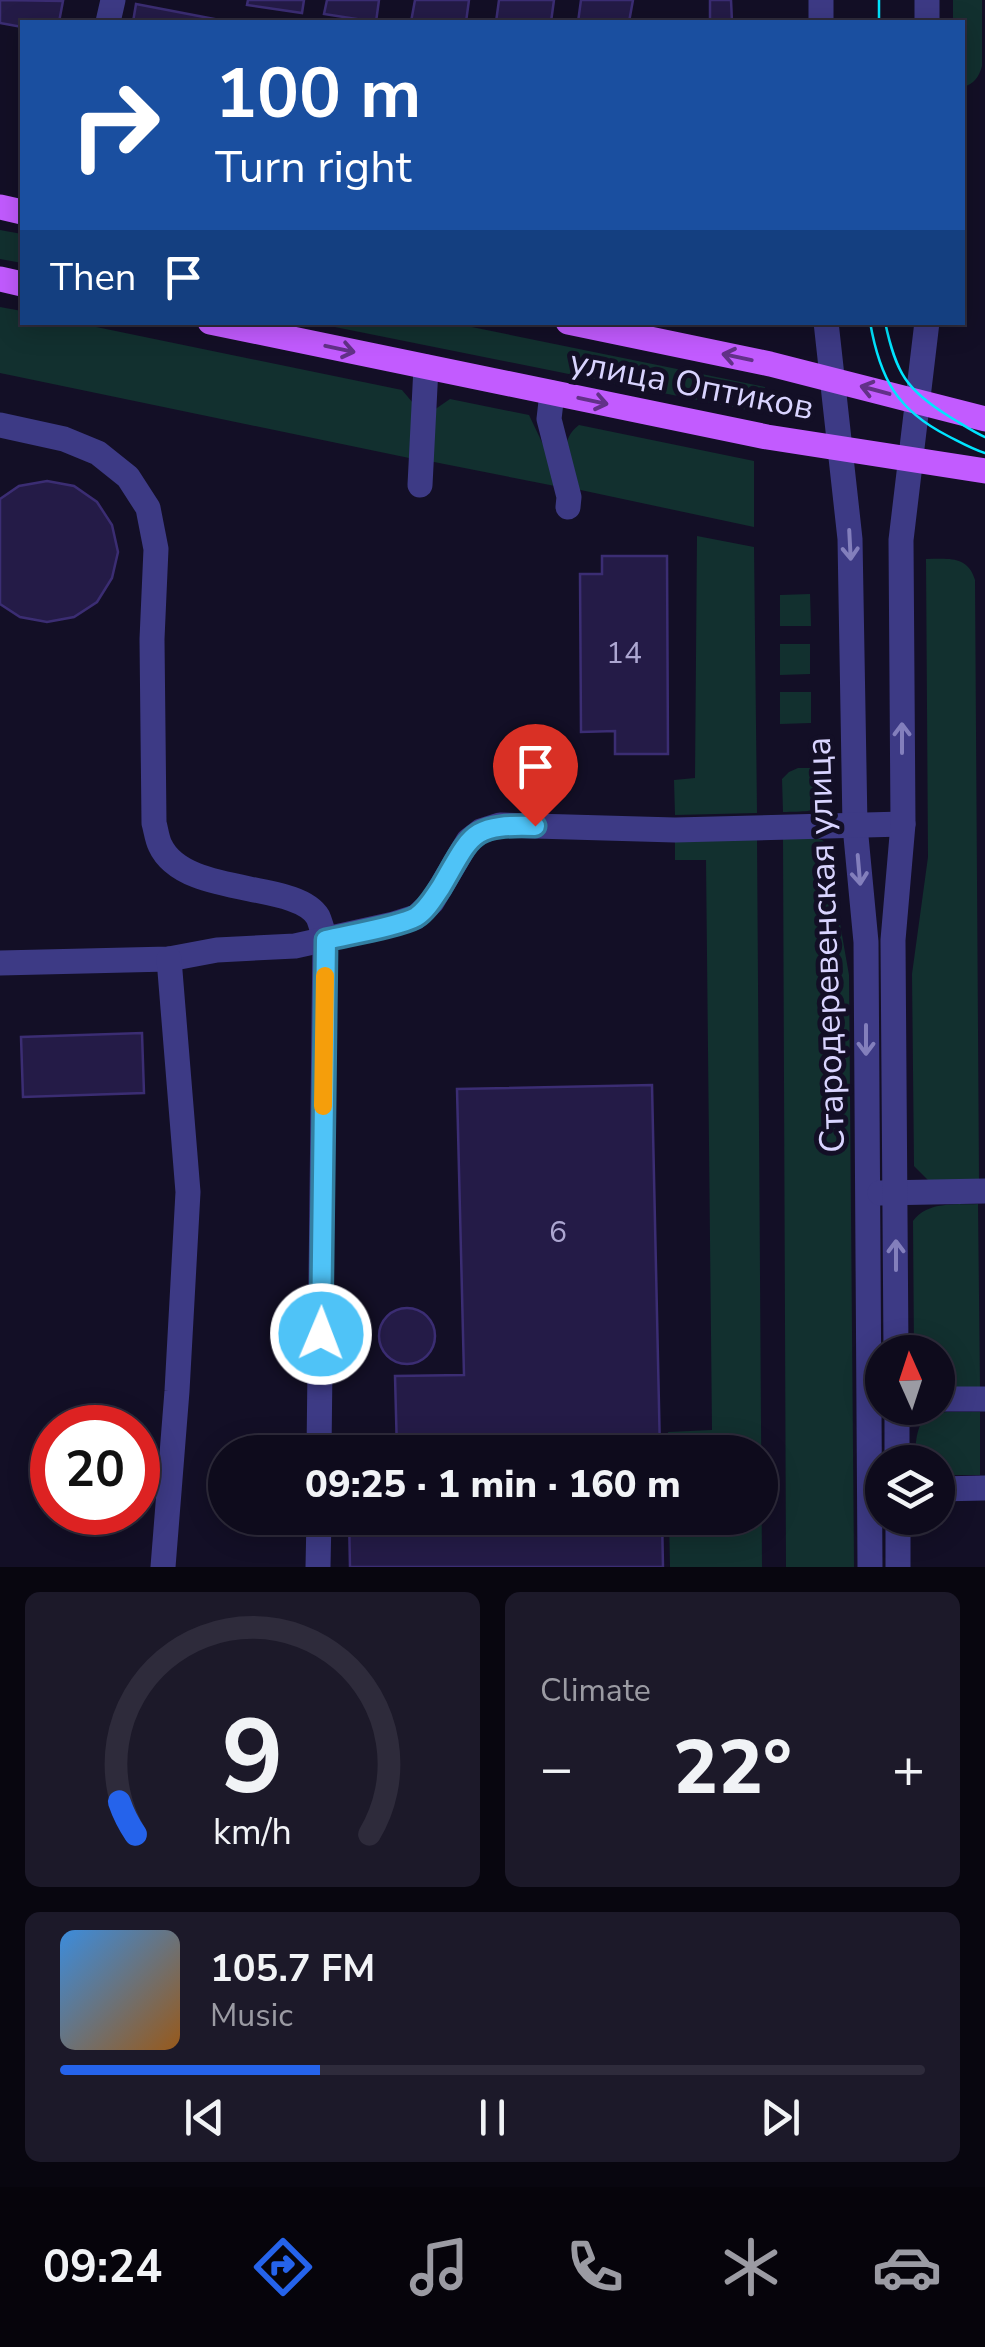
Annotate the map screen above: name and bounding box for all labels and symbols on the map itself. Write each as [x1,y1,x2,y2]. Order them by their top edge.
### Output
street label: улица Оптиков [566,338,818,431]
one-way arrow [323,341,355,360]
one-way arrow [722,347,754,365]
one-way arrow [860,380,891,399]
one-way arrow [576,393,608,411]
one-way arrow [841,529,860,561]
house number: 14 [606,633,642,674]
one-way arrow [893,723,912,755]
pin [493,724,578,827]
street label: Стародеревенская улица [795,736,856,1154]
one-way arrow [850,853,869,885]
one-way arrow [857,1023,876,1055]
house number: 6 [549,1212,567,1253]
one-way arrow [886,1240,905,1272]
position arrow [269,1282,373,1386]
north arrow [865,1335,955,1425]
speed limit sign: 20 [30,1405,160,1535]

